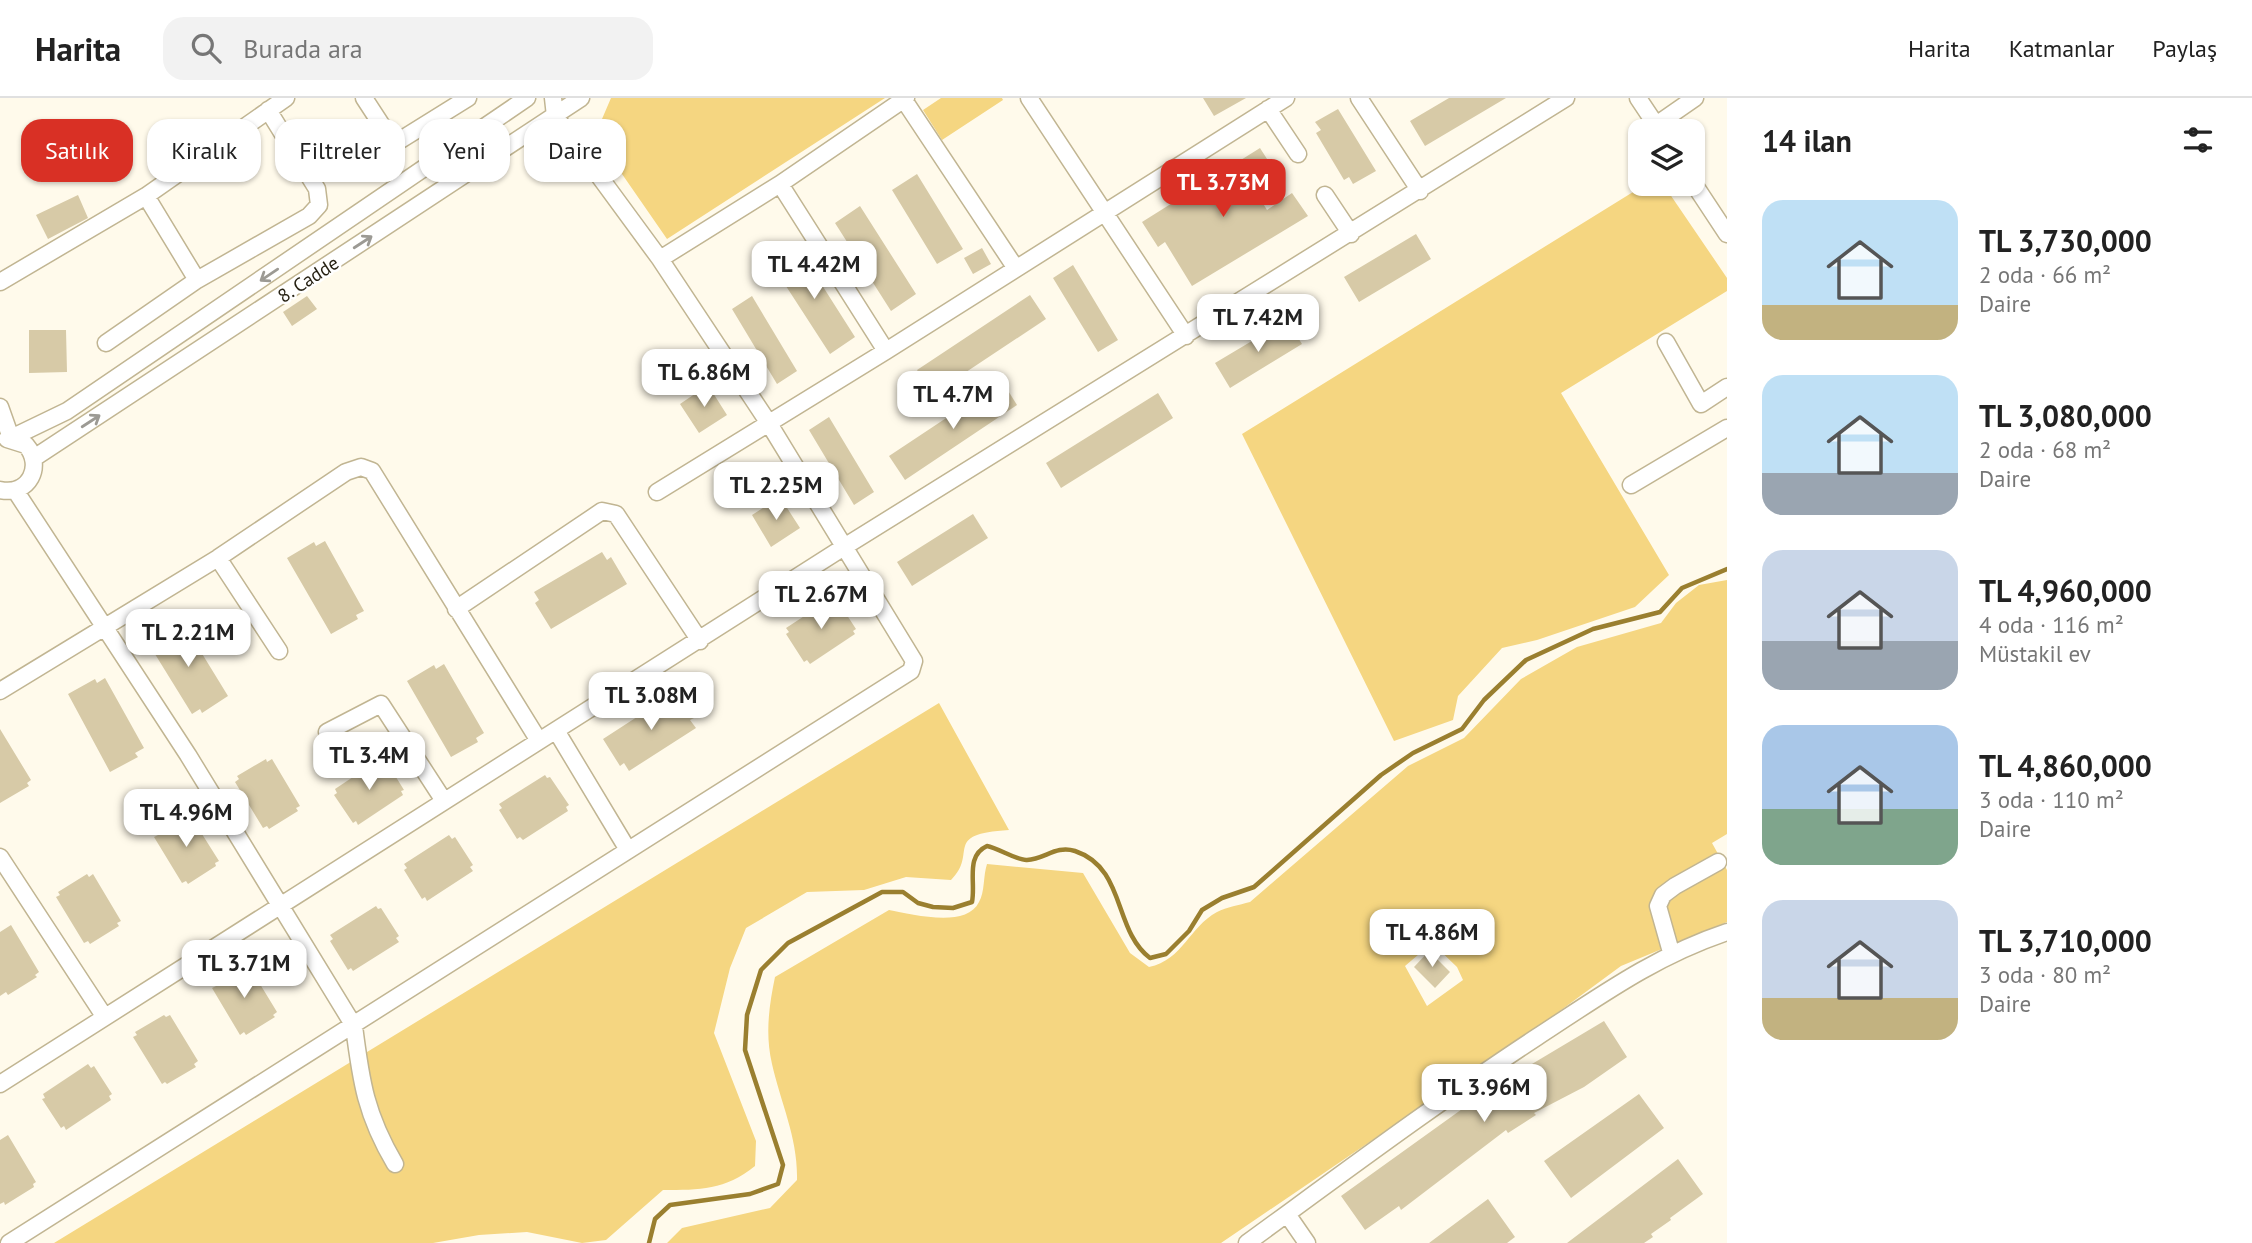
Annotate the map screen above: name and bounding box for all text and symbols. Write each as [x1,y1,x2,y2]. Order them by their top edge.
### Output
search box [163,17,653,80]
text: Harita [35,27,121,70]
icon: search [187,29,225,67]
text: Burada ara [243,32,363,65]
text: Harita [1908,33,1971,64]
text: Katmanlar [2009,33,2114,64]
text: Paylaş [2152,33,2217,64]
chip: Satılık [21,119,133,182]
chip: Kiralık [147,119,261,182]
chip: Filtreler [275,119,405,182]
chip: Yeni [419,119,510,182]
chip: Daire [524,119,626,182]
map controls [1628,119,1705,196]
button: layers [1628,119,1705,196]
text: 14 ilan [1762,121,1852,160]
icon: filters [2179,121,2217,159]
pin: TL 3.73M [1151,159,1295,219]
text: TL 3.73M [1177,167,1269,196]
text: TL 3,730,000 [1979,221,2152,260]
icon: home [1818,228,1902,312]
one-way arrow [353,235,372,250]
pin: TL 4.42M [742,242,886,301]
text: TL 4.42M [768,249,860,278]
street label: 8. Cadde [273,250,343,308]
text: 2 oda · 66 m² [1979,260,2111,289]
one-way arrow [260,268,279,282]
text: Daire [1979,289,2031,318]
pin: TL 7.42M [1186,294,1330,354]
text: TL 7.42M [1213,302,1303,331]
pin: TL 6.86M [632,350,776,409]
text: TL 6.86M [658,357,750,386]
pin: TL 4.7M [888,372,1018,431]
text: TL 4.7M [913,379,993,408]
text: TL 3,080,000 [1979,396,2152,435]
icon: home [1818,403,1902,487]
one-way arrow [81,414,100,428]
text: 2 oda · 68 m² [1979,435,2111,464]
pin: TL 2.25M [704,462,848,522]
text: Daire [1979,464,2031,493]
text: TL 2.25M [730,470,822,499]
text: TL 4,960,000 [1979,571,2152,610]
pin: TL 2.67M [749,572,893,631]
icon: home [1818,578,1902,662]
text: TL 2.67M [775,579,867,608]
pin: TL 2.21M [116,610,260,669]
text: 4 oda · 116 m² [1979,610,2124,639]
text: TL 2.21M [142,617,234,646]
text: Müstakil ev [1979,639,2091,668]
pin: TL 3.08M [579,672,723,732]
text: TL 3.08M [605,680,697,709]
pin: TL 3.4M [304,732,434,792]
text: TL 3.4M [329,740,409,769]
text: TL 4,860,000 [1979,746,2152,785]
icon: home [1818,753,1902,837]
text: 3 oda · 110 m² [1979,785,2124,814]
pin: TL 4.96M [114,790,258,849]
text: TL 4.96M [140,797,232,826]
text: Daire [1979,814,2031,843]
pin: TL 4.86M [1360,910,1504,969]
text: TL 4.86M [1386,917,1478,946]
text: TL 3,710,000 [1979,921,2152,960]
icon: home [1818,928,1902,1012]
pin: TL 3.71M [172,940,316,1000]
text: TL 3.71M [198,948,290,977]
text: 3 oda · 80 m² [1979,960,2111,989]
text: Daire [1979,989,2031,1018]
pin: TL 3.96M [1412,1065,1556,1124]
text: TL 3.96M [1438,1072,1530,1101]

